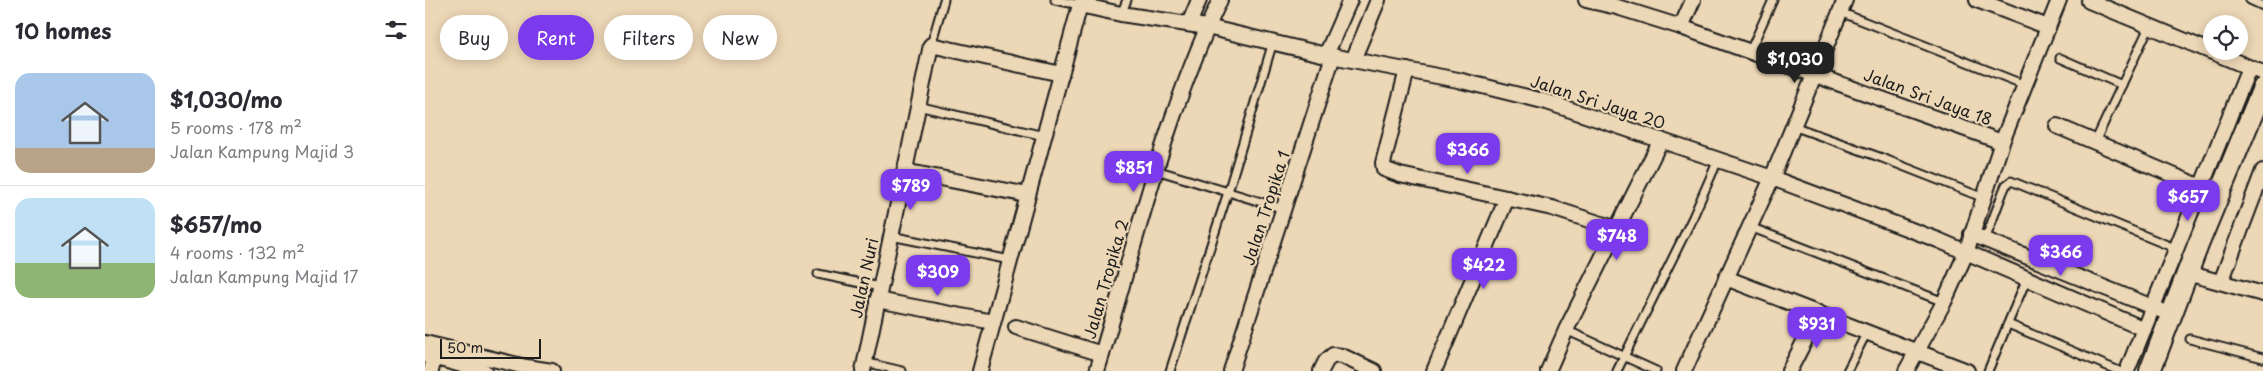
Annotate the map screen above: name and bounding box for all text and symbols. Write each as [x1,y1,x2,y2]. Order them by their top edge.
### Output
text: 10 homes [15,14,112,46]
chip: Buy [440,15,508,60]
chip: Rent [518,15,594,60]
chip: Filters [604,15,693,60]
chip: New [703,15,777,60]
map controls [2203,15,2248,60]
button: locate [2203,15,2248,60]
icon: filters [382,16,410,44]
pin: $1,030 [1754,42,1836,84]
text: $1,030 [1767,46,1823,70]
street label: Jalan Sri Jaya 18 [1861,62,1996,130]
street label: Jalan Sri Jaya 20 [1528,68,1669,134]
text: $1,030/mo [170,83,282,115]
icon: home [55,93,115,153]
text: 5 rooms · 178 m² [170,115,302,139]
pin: $366 [1438,132,1498,175]
text: $366 [1447,137,1489,161]
text: Jalan Kampung Majid 3 [170,139,354,163]
street label: Jalan Tropika 1 [1235,147,1295,268]
pin: $851 [1104,150,1164,193]
text: $851 [1115,155,1153,179]
pin: $789 [881,168,941,211]
text: $789 [892,173,930,197]
pin: $657 [2158,180,2218,222]
text: $657 [2168,184,2208,208]
text: $657/mo [170,208,262,240]
street label: Jalan Tropika 2 [1077,216,1134,341]
icon: home [55,218,115,278]
pin: $748 [1587,218,1647,261]
text: $748 [1597,223,1637,247]
pin: $366 [2031,234,2091,277]
street label: Jalan Nuri [843,236,883,320]
text: $366 [2040,239,2082,263]
text: 4 rooms · 132 m² [170,240,305,264]
pin: $422 [1454,248,1514,290]
text: $422 [1463,252,1505,276]
pin: $309 [908,254,968,297]
text: $309 [917,259,959,283]
text: Jalan Kampung Majid 17 [170,264,358,288]
pin: $931 [1787,306,1847,349]
text: $931 [1799,311,1835,335]
scale bar [440,336,541,359]
text: 50 m [447,337,483,358]

